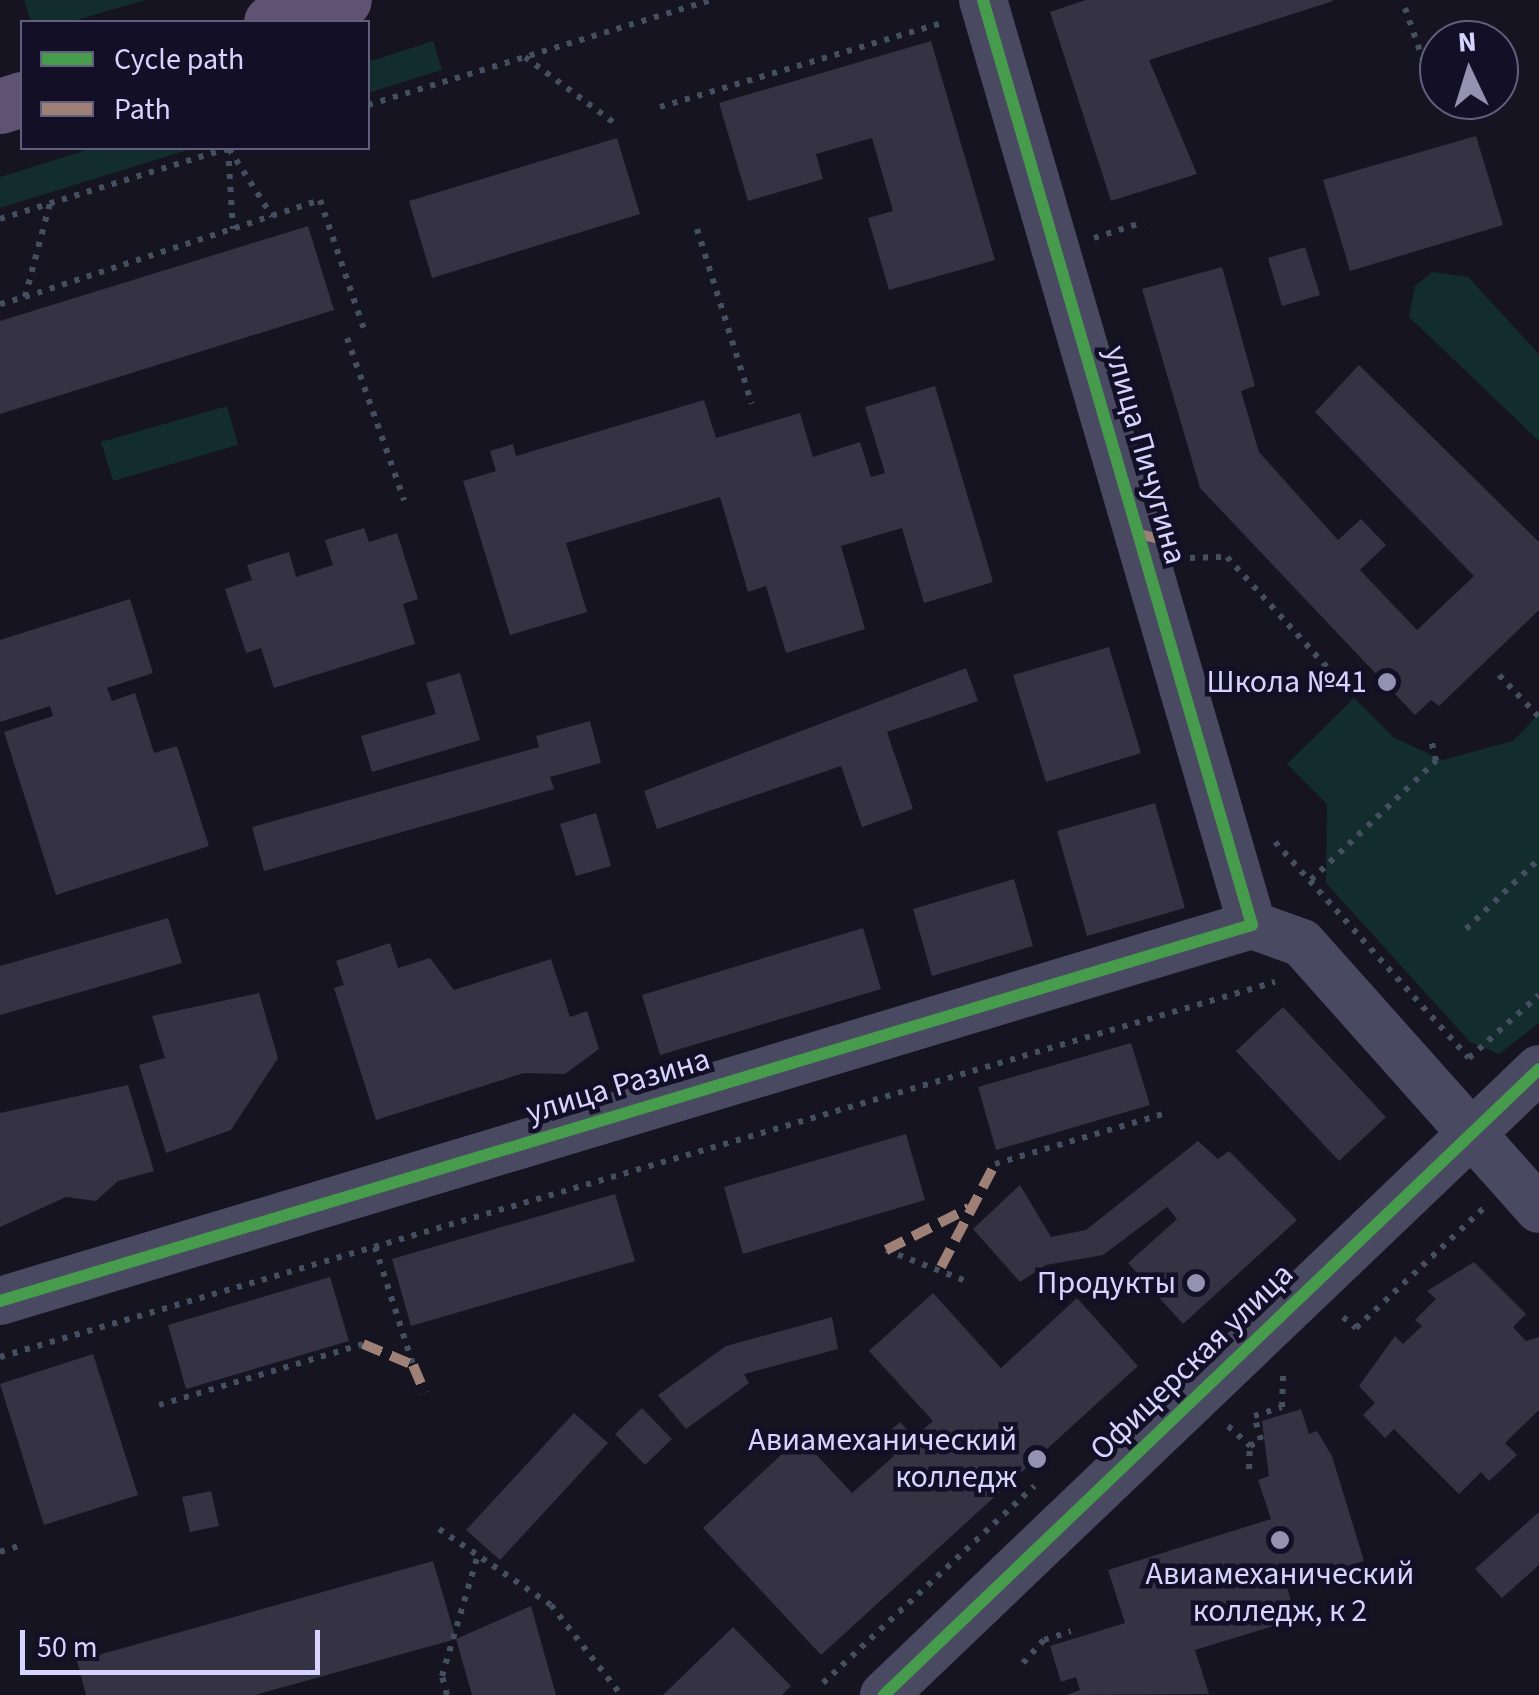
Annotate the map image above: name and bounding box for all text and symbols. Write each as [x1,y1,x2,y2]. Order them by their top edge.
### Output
legend [20,20,370,150]
north arrow [1419,20,1519,120]
text: N [1456,21,1478,63]
text: Cycle path [114,38,244,81]
text: Path [114,88,171,131]
street label: улица Пичугина [1095,341,1195,569]
place label: Школа №41 [1206,663,1367,701]
marker: Школа №41 [1376,671,1398,693]
street label: улица Разина [522,1040,714,1132]
street label: Офицерская улица [1083,1255,1301,1469]
place label: Продукты [1037,1264,1176,1302]
marker: Продукты [1185,1272,1207,1294]
place label: Авиамеханический колледж [748,1422,1017,1497]
marker: Авиамеханический колледж [1026,1448,1048,1470]
marker: Авиамеханический колледж, к 2 [1269,1529,1291,1551]
place label: Авиамеханический колледж, к 2 [1146,1556,1414,1631]
scale bar [25,1610,325,1672]
text: 50 m [37,1626,98,1669]

